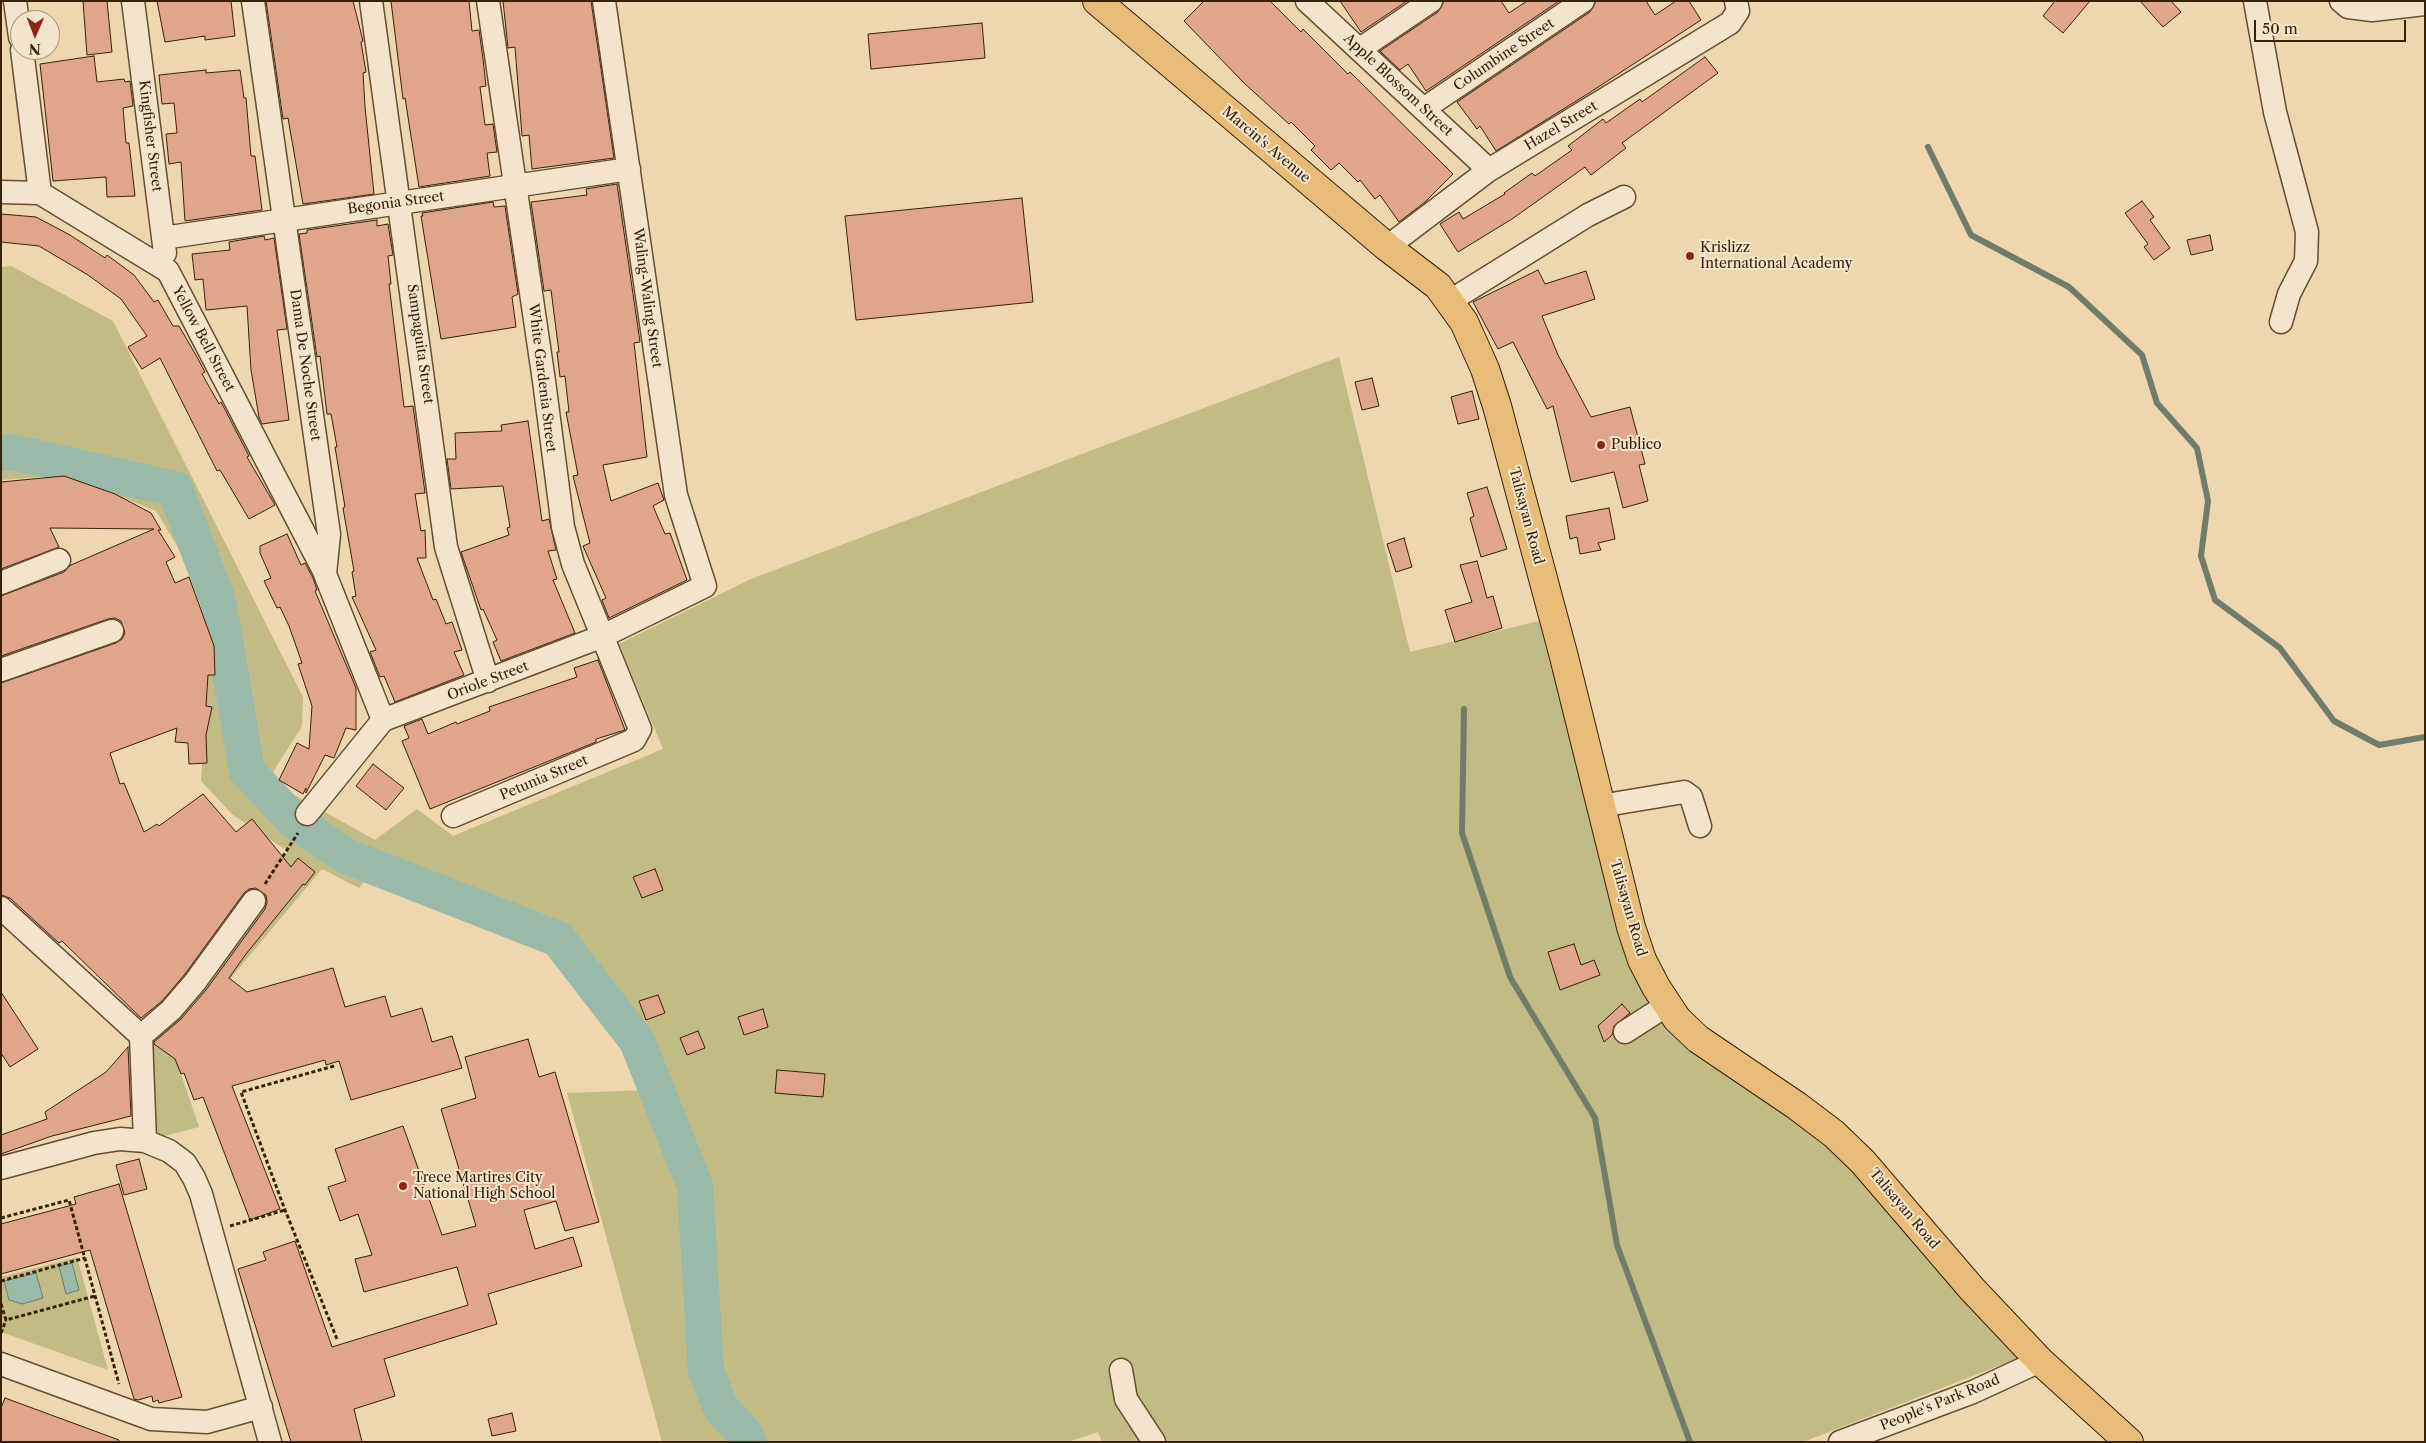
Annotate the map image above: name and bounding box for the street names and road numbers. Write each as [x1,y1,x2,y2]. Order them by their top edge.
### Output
street label: Columbine Street [1450,15,1558,95]
street label: Apple Blossom Street [1340,30,1456,140]
street label: Kingfisher Street [135,79,165,193]
street label: Hazel Street [1522,98,1600,154]
street label: Marcin's Avenue [1219,103,1313,187]
street label: Begonia Street [347,188,445,218]
street label: Waling-Waling Street [629,227,665,369]
street label: Yellow Bell Street [168,283,238,395]
street label: Sampaguita Street [403,283,437,405]
street label: Dama De Noche Street [286,288,324,442]
street label: White Gardenia Street [525,303,559,453]
street label: Talisayan Road [1505,466,1547,566]
street label: Oriole Street [445,658,531,704]
street label: Petunia Street [497,752,591,804]
street label: Talisayan Road [1606,858,1650,958]
street label: Talisayan Road [1865,1165,1943,1253]
street label: People's Park Road [1878,1371,2002,1435]

